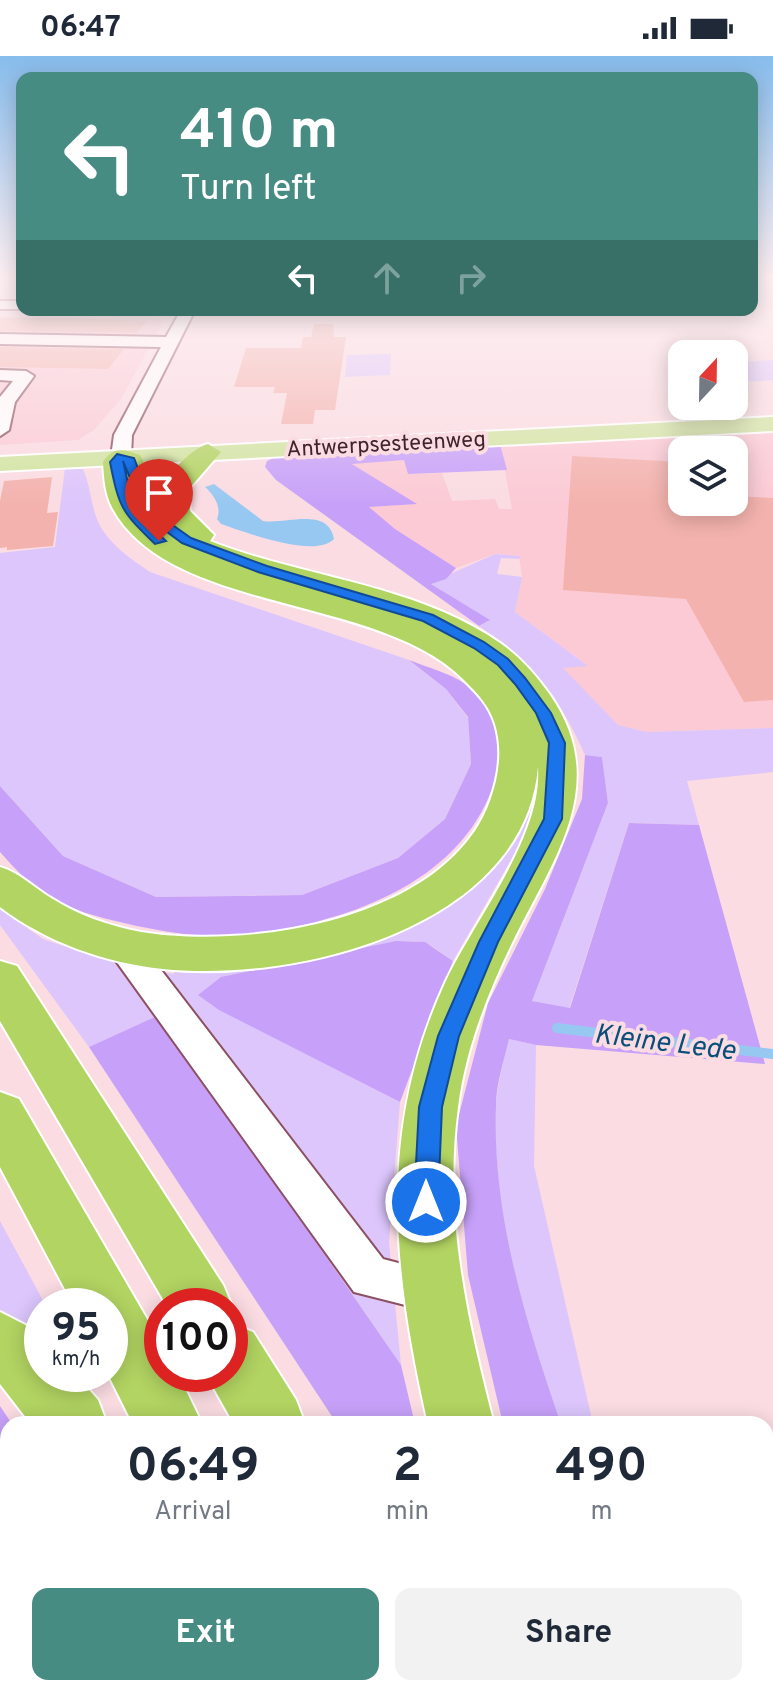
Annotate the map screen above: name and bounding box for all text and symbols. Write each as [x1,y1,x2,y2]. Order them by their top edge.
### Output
text: 06:47 [40,10,121,47]
text: 410 m [180,98,338,168]
icon: left [48,104,152,208]
text: Turn left [180,167,317,213]
icon: left [281,256,325,300]
icon: ahead [365,256,409,300]
icon: right [449,256,493,300]
north arrow [668,340,748,420]
map controls [668,340,748,516]
street label: Antwerpsesteenweg [286,427,487,464]
button: layers [668,436,748,516]
pin [125,459,193,541]
icon: arrive [137,471,181,515]
water label: Kleine Lede [592,1017,738,1071]
position arrow [384,1160,468,1244]
speed limit sign: 100 [144,1288,248,1392]
text: 95 [51,1305,101,1355]
text: km/h [52,1347,100,1373]
text: 06:49 [126,1438,259,1498]
text: 2 [393,1438,422,1498]
text: 490 [556,1438,648,1498]
text: Arrival [154,1496,232,1529]
text: min [386,1496,429,1529]
text: m [591,1496,613,1529]
button: Exit [32,1588,379,1680]
button: Share [395,1588,742,1680]

